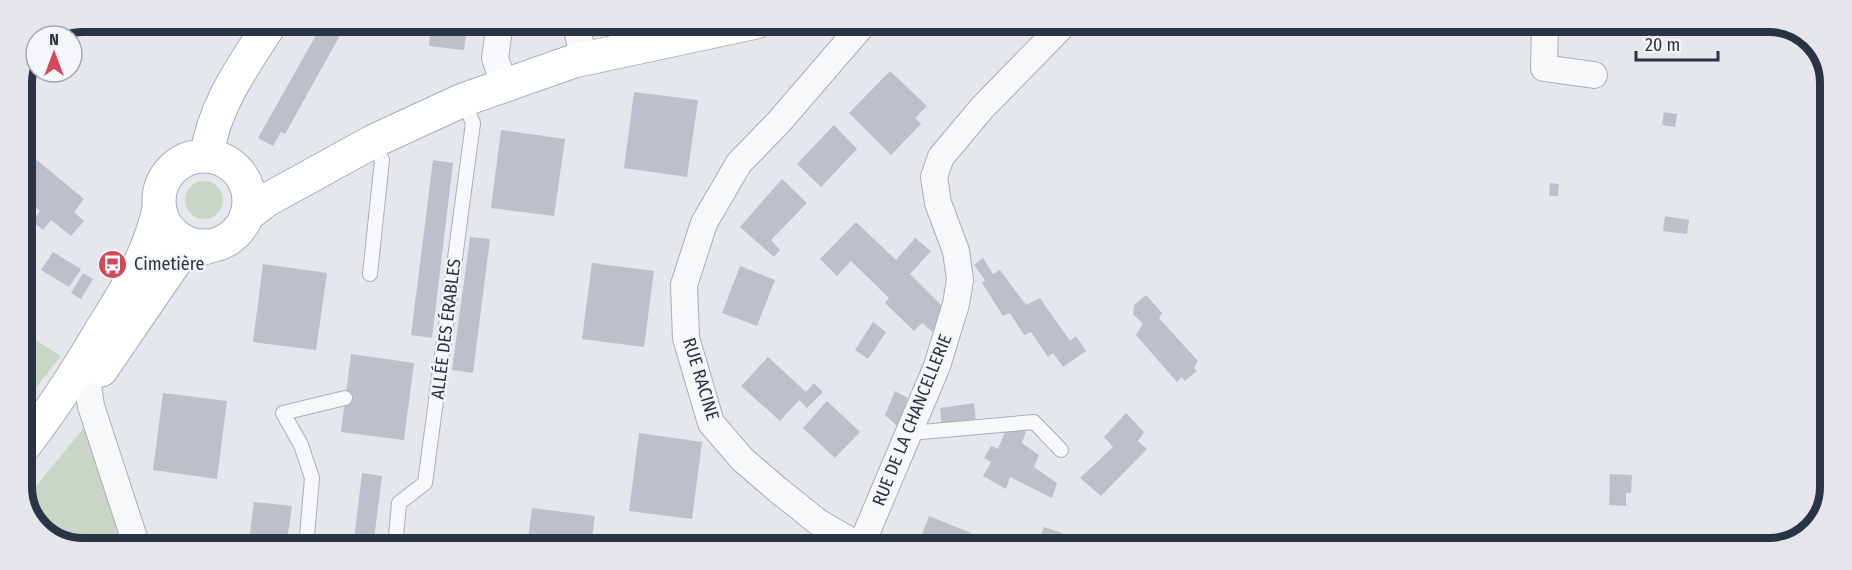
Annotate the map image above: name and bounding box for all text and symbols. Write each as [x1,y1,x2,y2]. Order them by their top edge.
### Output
north arrow [24,24,84,84]
scale bar [1636,24,1718,62]
text: N [49,30,59,49]
text: 20 m [1645,34,1680,56]
bus stop icon: Cimetière [97,248,129,280]
place label: Cimetière [134,253,205,275]
street label: ALLÉE DES ÉRABLES [425,257,466,400]
street label: RUE DE LA CHANCELLERIE [867,331,957,509]
street label: RUE RACINE [678,335,724,423]

